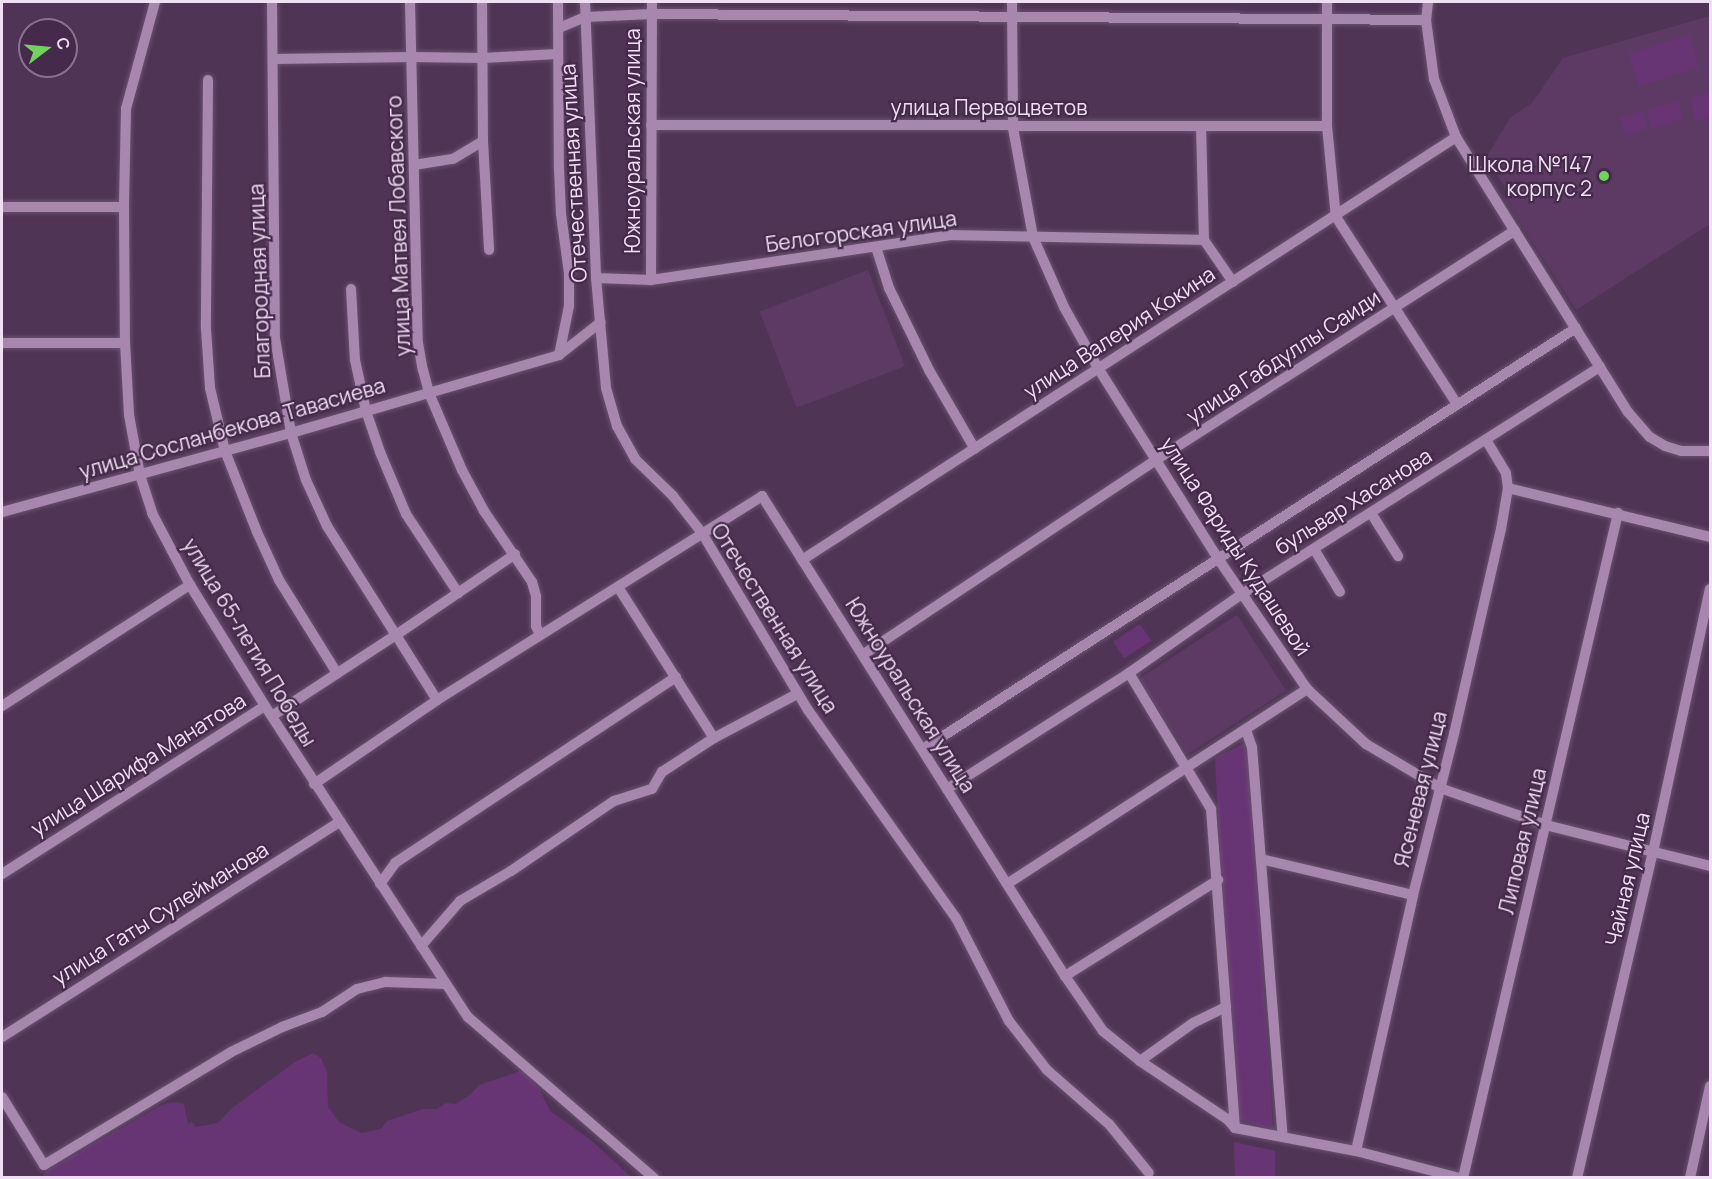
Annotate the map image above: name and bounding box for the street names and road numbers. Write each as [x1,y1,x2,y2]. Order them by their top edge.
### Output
street label: Южноуральская улица [619,28,645,254]
street label: Отечественная улица [555,63,591,283]
street label: улица Первоцветов [891,94,1087,120]
street label: улица Матвея Лобавского [381,95,415,357]
street label: Благородная улица [243,183,275,379]
street label: Белогорская улица [764,205,958,257]
street label: улица Валерия Кокина [1019,261,1219,403]
street label: улица Габдуллы Саиди [1181,284,1385,428]
street label: улица Сосланбекова Тавасиева [76,372,388,484]
street label: улица Фариды Кудашевой [1156,432,1316,660]
street label: бульвар Хасанова [1270,443,1436,559]
street label: Отечественная улица [706,518,844,718]
street label: улица 65-летия Победы [178,533,322,751]
street label: Южноуральская улица [841,593,981,797]
street label: улица Шарифа Манатова [26,687,250,841]
street label: Ясеневая улица [1388,708,1452,870]
street label: Липовая улица [1493,766,1551,916]
street label: Чайная улица [1599,810,1655,948]
street label: улица Гаты Сулейманова [47,836,273,990]

